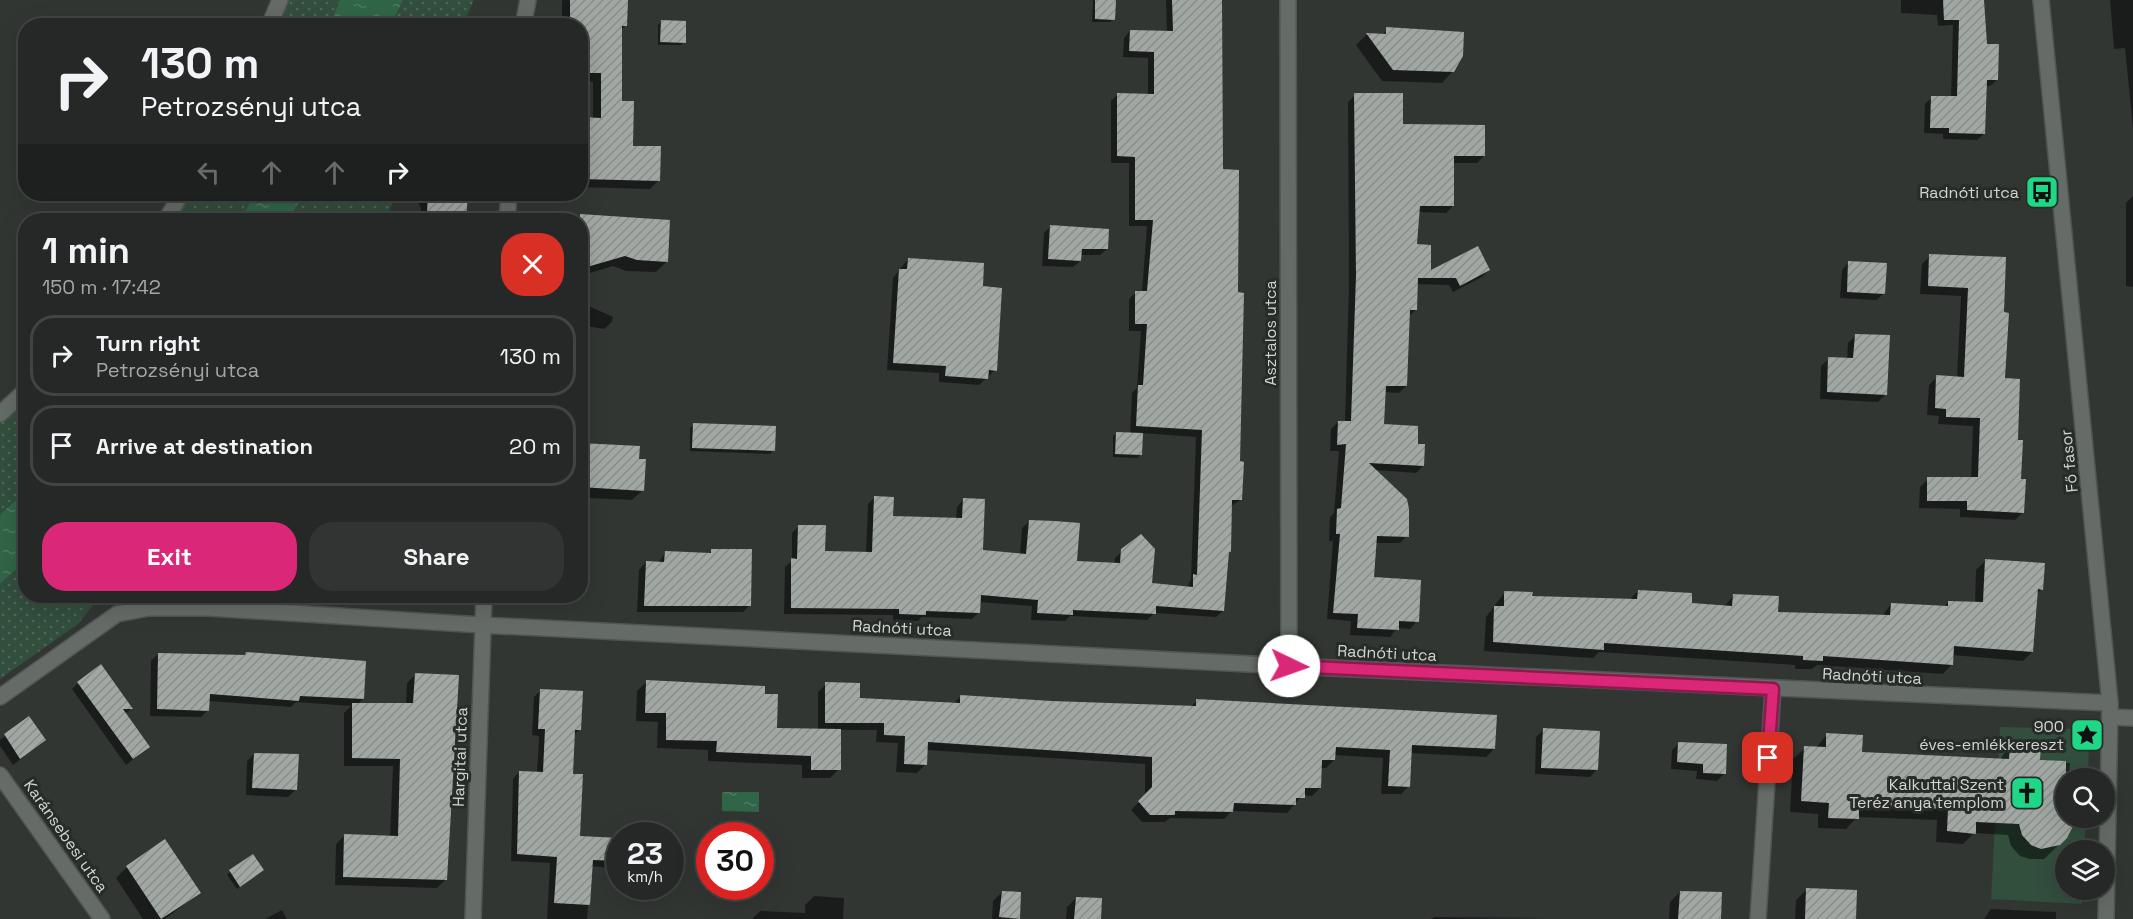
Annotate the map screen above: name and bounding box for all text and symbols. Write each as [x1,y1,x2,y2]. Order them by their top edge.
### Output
text: 130 m [141,37,259,90]
icon: right [42,42,120,120]
text: Petrozsényi utca [141,89,361,124]
icon: left [192,156,225,189]
icon: ahead [255,156,288,189]
icon: ahead [318,156,351,189]
icon: right [381,156,414,189]
bus stop icon: Radnóti utca [2024,174,2060,210]
place label: Radnóti utca [1919,182,2019,203]
text: 1 min [42,228,130,274]
button: close [501,233,564,296]
text: 150 m · 17:42 [42,274,161,300]
street label: Asztalos utca [1260,280,1281,386]
text: Turn right [96,329,201,357]
icon: right [45,339,78,372]
text: 130 m [500,342,561,370]
text: Petrozsényi utca [96,357,259,383]
icon: arrive [45,429,78,462]
street label: Fő fasor [2055,429,2083,493]
text: Arrive at destination [96,432,313,460]
text: 20 m [509,432,561,460]
button: Exit [42,522,297,591]
button: Share [309,522,564,591]
street label: Radnóti utca [852,615,952,641]
position arrow [1257,634,1321,698]
street label: Radnóti utca [1337,640,1437,666]
street label: Radnóti utca [1822,663,1922,689]
street label: Hargitai utca [448,707,472,807]
place label: 900 éves-emlékkereszt [1919,716,2064,755]
place icon: 900 éves-emlékkereszt [2069,717,2105,753]
pin [1742,732,1793,783]
icon: arrive [1751,741,1784,774]
map controls [2055,768,2115,900]
button: search [2055,768,2115,828]
place label: Kalkuttai Szent Teréz anya templom [1849,774,2004,813]
street label: Karánsebesi utca [19,775,113,897]
church icon: Kalkuttai Szent Teréz anya templom [2009,775,2045,811]
speed limit sign: 30 [696,822,774,900]
text: 23 [627,834,663,873]
button: layers [2055,840,2115,900]
text: km/h [627,867,663,886]

